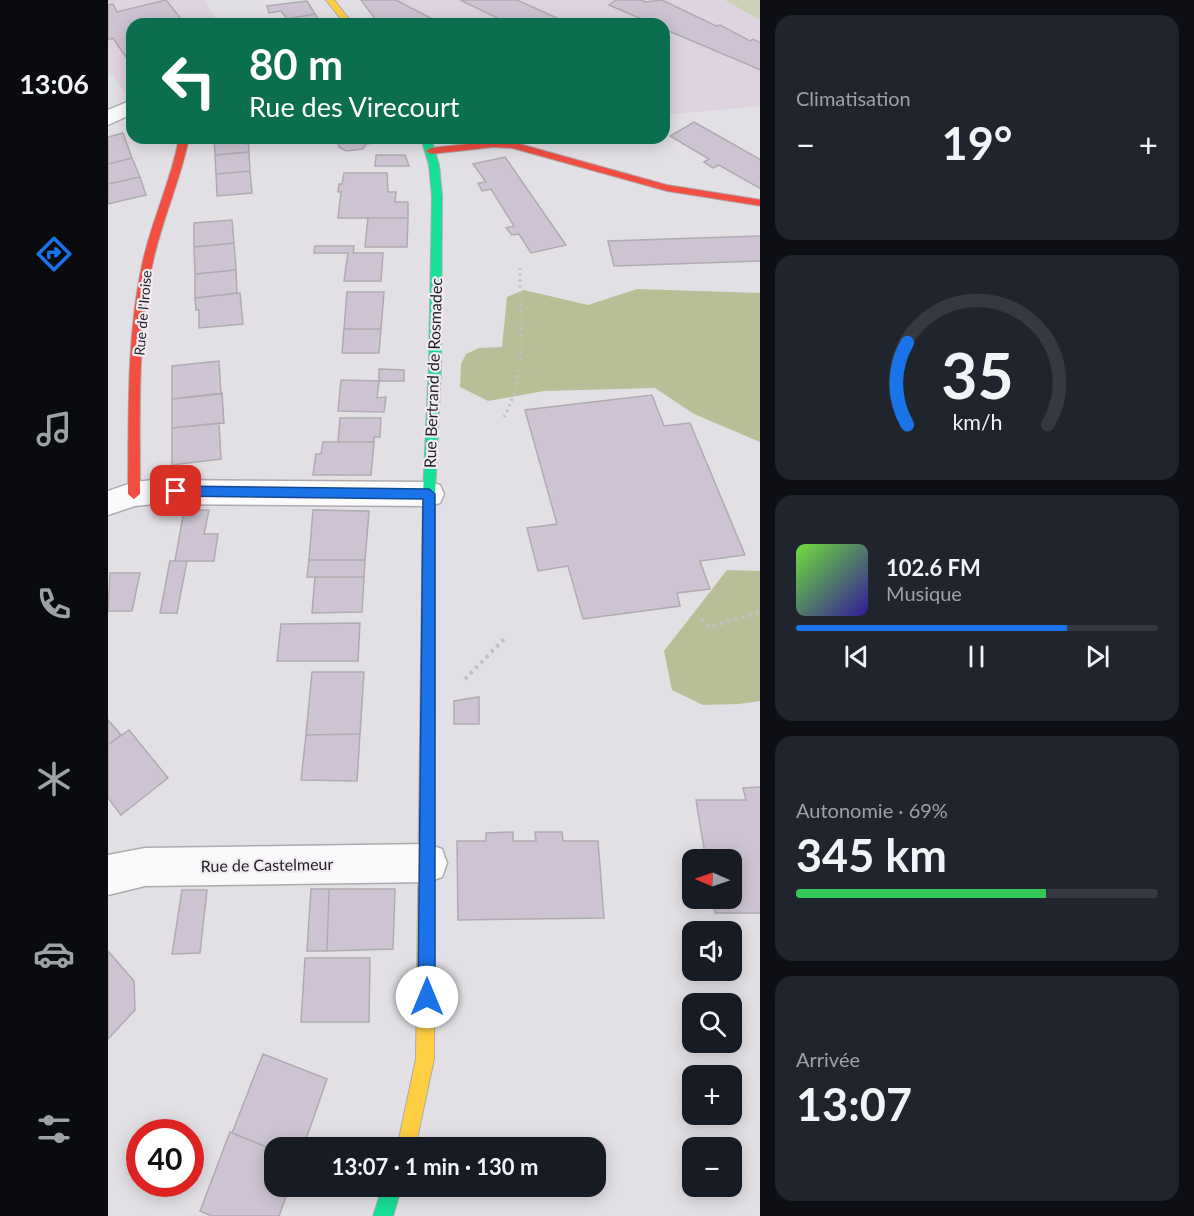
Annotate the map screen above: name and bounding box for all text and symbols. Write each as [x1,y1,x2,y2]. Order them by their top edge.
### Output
text: 80 m [249,39,343,89]
icon: left [150,42,228,120]
text: 13:06 [19,67,89,100]
text: Climatisation [796,86,911,110]
text: Rue des Virecourt [249,90,459,123]
text: 19° [942,116,1012,170]
text: − [796,124,815,164]
text: + [1139,124,1158,164]
icon: directions [33,233,75,275]
street label: Rue de l'Iroise [130,270,155,356]
street label: Rue Bertrand de Rosmadec [420,277,445,468]
text: 35 [941,337,1013,412]
icon: music [33,408,75,450]
text: km/h [952,409,1002,435]
pin [150,465,201,516]
icon: arrive [159,474,192,507]
text: 102.6 FM [886,554,981,581]
text: Musique [886,581,962,605]
icon: phone [33,583,75,625]
icon: previous [840,640,873,673]
icon: pause [960,640,993,673]
icon: next [1081,640,1114,673]
icon: climate [33,758,75,800]
text: Autonomie · 69% [796,798,948,822]
text: 345 km [796,828,947,882]
north arrow [682,849,742,909]
map controls [682,849,742,1197]
street label: Rue de Castelmeur [201,854,334,875]
button: sound [682,921,742,981]
icon: car [33,933,75,975]
position arrow [395,965,459,1029]
button: search [682,993,742,1053]
text: Arrivée [796,1047,860,1071]
button: + [682,1065,742,1125]
text: 13:07 [796,1077,912,1131]
icon: filters [33,1108,75,1150]
speed limit sign: 40 [126,1119,204,1197]
button: − [682,1137,742,1197]
text: 13:07 · 1 min · 130 m [332,1153,538,1180]

